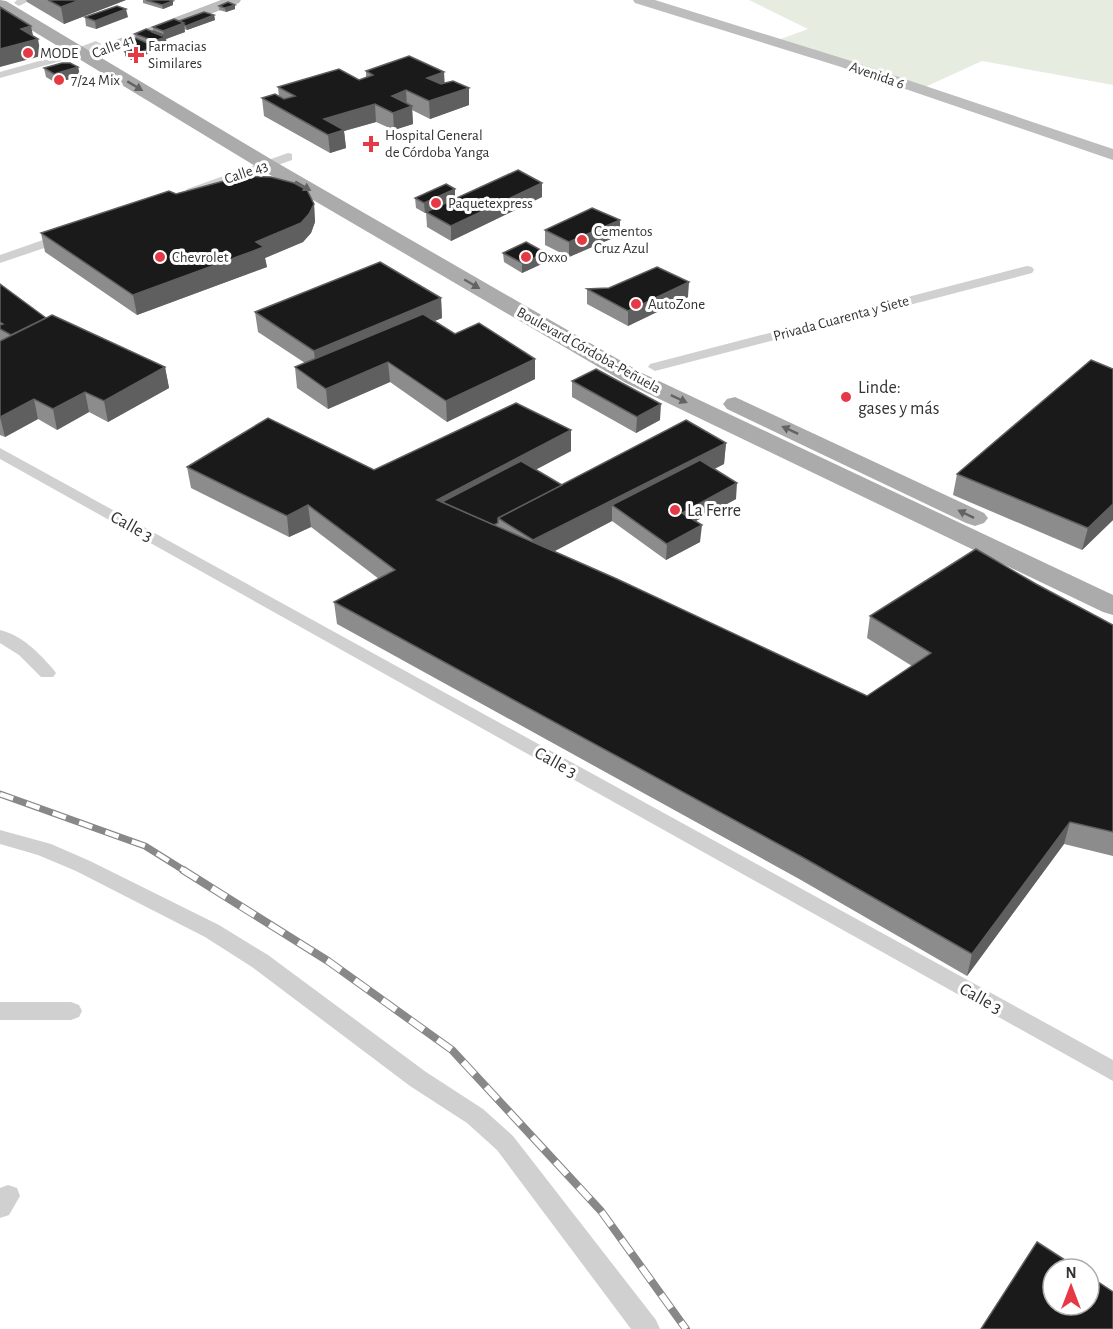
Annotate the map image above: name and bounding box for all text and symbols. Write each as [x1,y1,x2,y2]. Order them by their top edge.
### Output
street label: Calle 41 [90,32,136,61]
place label: Farmacias Similares [148,39,207,71]
marker: MODE [21,46,35,60]
place label: MODE [40,46,78,61]
marker: Farmacias Similares [129,48,143,62]
street label: Avenida 6 [847,59,906,92]
marker: 7/24 Mix [52,73,66,87]
place label: 7/24 Mix [71,73,121,88]
one-way arrow [127,81,143,92]
place label: Hospital General de Córdoba Yanga [385,128,490,160]
marker: Hospital General de Córdoba Yanga [362,135,380,153]
street label: Calle 43 [222,158,270,187]
one-way arrow [295,181,312,191]
marker: Paquetexpress [429,196,443,210]
place label: Paquetexpress [448,196,533,211]
place label: Cementos Cruz Azul [594,224,653,256]
marker: Cementos Cruz Azul [575,233,589,247]
marker: Chevrolet [153,250,167,264]
place label: Chevrolet [172,250,229,265]
marker: Oxxo [519,250,533,264]
place label: Oxxo [538,250,568,265]
one-way arrow [464,278,480,289]
street label: Privada Cuarenta y Siete [772,293,911,344]
marker: AutoZone [629,297,643,311]
place label: AutoZone [648,297,705,312]
street label: Boulevard Córdoba-Peñuela [514,305,663,396]
place label: Linde: gases y más [858,379,939,418]
marker: Linde: gases y más [839,390,853,404]
one-way arrow [670,394,687,403]
one-way arrow [782,425,799,434]
place label: La Ferre [687,502,741,520]
marker: La Ferre [668,503,682,517]
street label: Calle 3 [107,508,156,546]
one-way arrow [957,509,975,519]
street label: Calle 3 [531,744,580,782]
street label: Calle 3 [956,980,1005,1018]
north arrow [1041,1257,1101,1317]
text: N [1065,1265,1077,1281]

